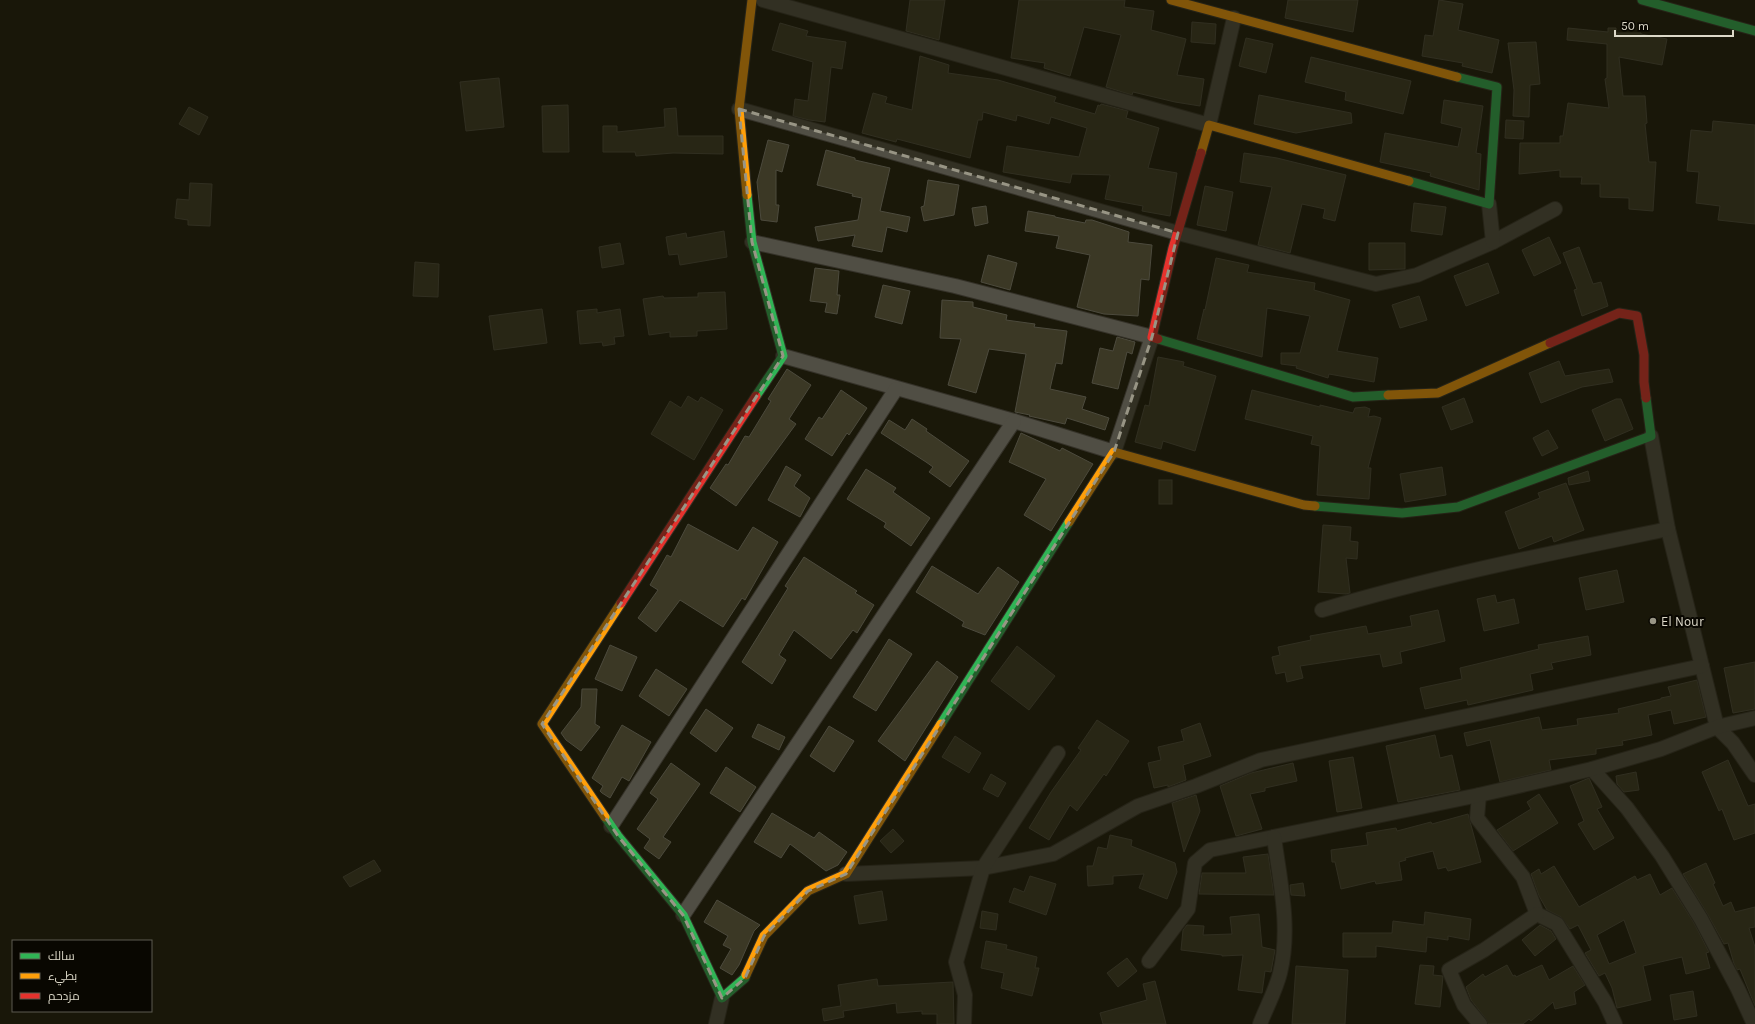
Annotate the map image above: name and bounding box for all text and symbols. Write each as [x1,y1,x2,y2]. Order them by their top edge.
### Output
scale bar [1615,12,1733,38]
text: 50 m [1621,19,1649,33]
place label: El Nour [1661,614,1704,629]
marker: El Nour [1648,616,1658,626]
legend [12,940,152,1012]
text: سالك [48,949,75,963]
text: بطيء [48,969,77,986]
text: مزدحم [48,989,80,1004]

